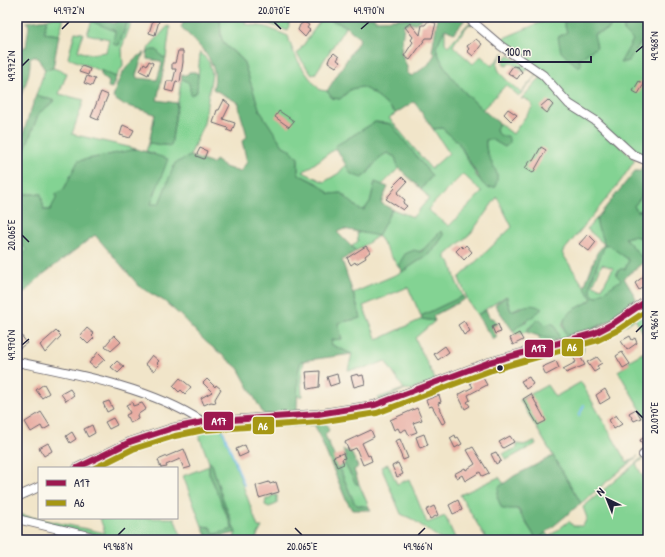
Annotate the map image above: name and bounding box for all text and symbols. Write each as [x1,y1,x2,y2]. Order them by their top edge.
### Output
text: 49.972°N [54,4,84,17]
text: 20.070°E [258,4,291,17]
text: 49.970°N [354,4,384,17]
text: 49.968°N [648,31,661,61]
scale bar [499,38,591,64]
text: 100 m [505,43,531,60]
text: 49.972°N [5,51,18,81]
text: 20.065°E [5,219,18,250]
text: 49.966°N [648,311,661,339]
text: 49.970°N [5,330,18,360]
line badge: A6 [561,338,584,357]
line badge: A17 [524,339,554,358]
text: A6 [567,340,577,354]
text: A17 [532,341,547,355]
unlabelled marker [495,363,505,373]
text: 20.070°E [648,401,661,434]
line badge: A17 [203,411,234,431]
text: A17 [212,414,227,428]
line badge: A6 [252,416,275,435]
text: A6 [258,419,268,433]
legend [38,467,178,519]
text: A17 [74,474,90,491]
north arrow [587,479,627,519]
text: N [593,484,607,499]
text: A6 [74,494,85,511]
text: 49.968°N [103,540,133,553]
text: 20.065°E [287,540,318,553]
text: 49.966°N [404,540,432,553]

